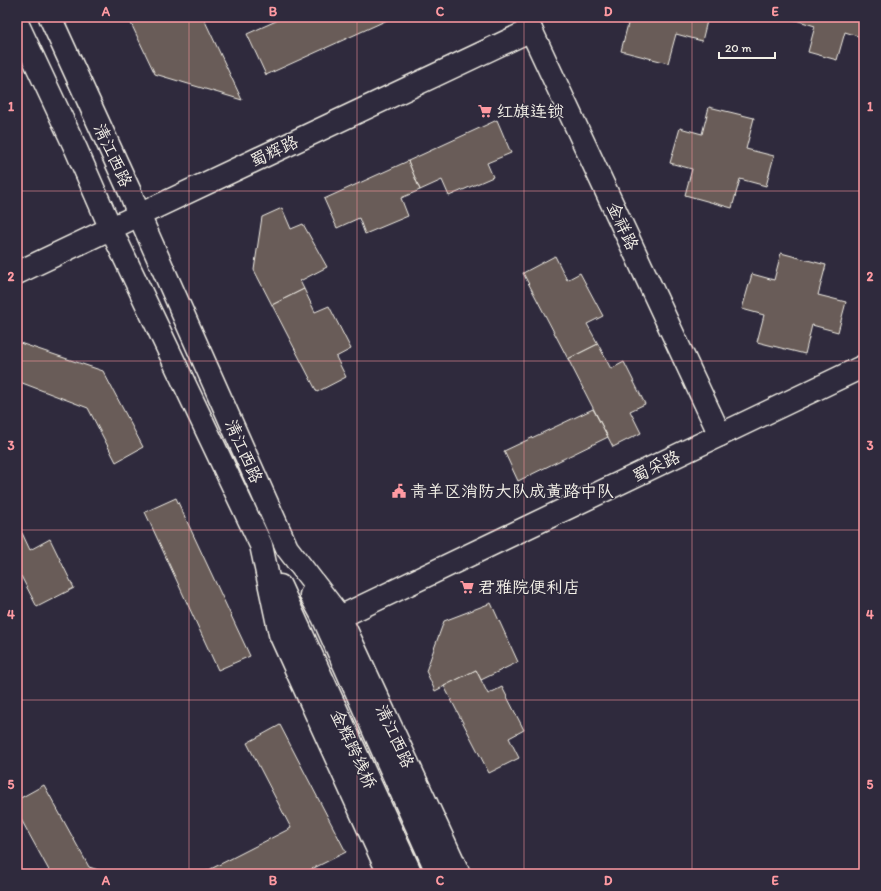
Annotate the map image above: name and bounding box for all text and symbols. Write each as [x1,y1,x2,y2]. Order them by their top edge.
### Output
text: A [101,4,111,19]
text: B [269,4,278,19]
text: C [436,4,445,19]
text: D [604,4,613,19]
text: E [771,4,779,19]
scale bar [719,34,775,60]
text: 20 m [725,41,752,55]
text: 1 [8,99,14,114]
text: 1 [867,99,873,114]
place label: 红旗连锁 [496,101,564,121]
supermarket icon: 红旗连锁 [477,103,493,119]
street label: 清江西路 [90,120,136,190]
street label: 蜀辉路 [247,131,301,171]
street label: 金祥路 [603,199,643,253]
text: 2 [8,269,15,284]
text: 2 [867,269,874,284]
street label: 清江西路 [221,416,267,486]
text: 3 [7,438,15,453]
text: 3 [866,438,874,453]
street label: 蜀采路 [629,446,683,486]
place label: 青羊区消防大队成黄路中队 [410,481,614,501]
public building icon: 青羊区消防大队成黄路中队 [391,483,407,499]
place label: 君雅院便利店 [478,577,580,597]
supermarket icon: 君雅院便利店 [459,579,475,595]
text: 4 [7,607,15,622]
text: 4 [866,607,874,622]
street label: 清江西路 [372,701,418,771]
street label: 金辉跨线桥 [327,706,381,792]
text: 5 [8,777,15,792]
text: 5 [867,777,874,792]
text: A [101,873,111,888]
text: B [269,873,278,888]
text: C [436,873,445,888]
text: D [604,873,613,888]
text: E [771,873,779,888]

